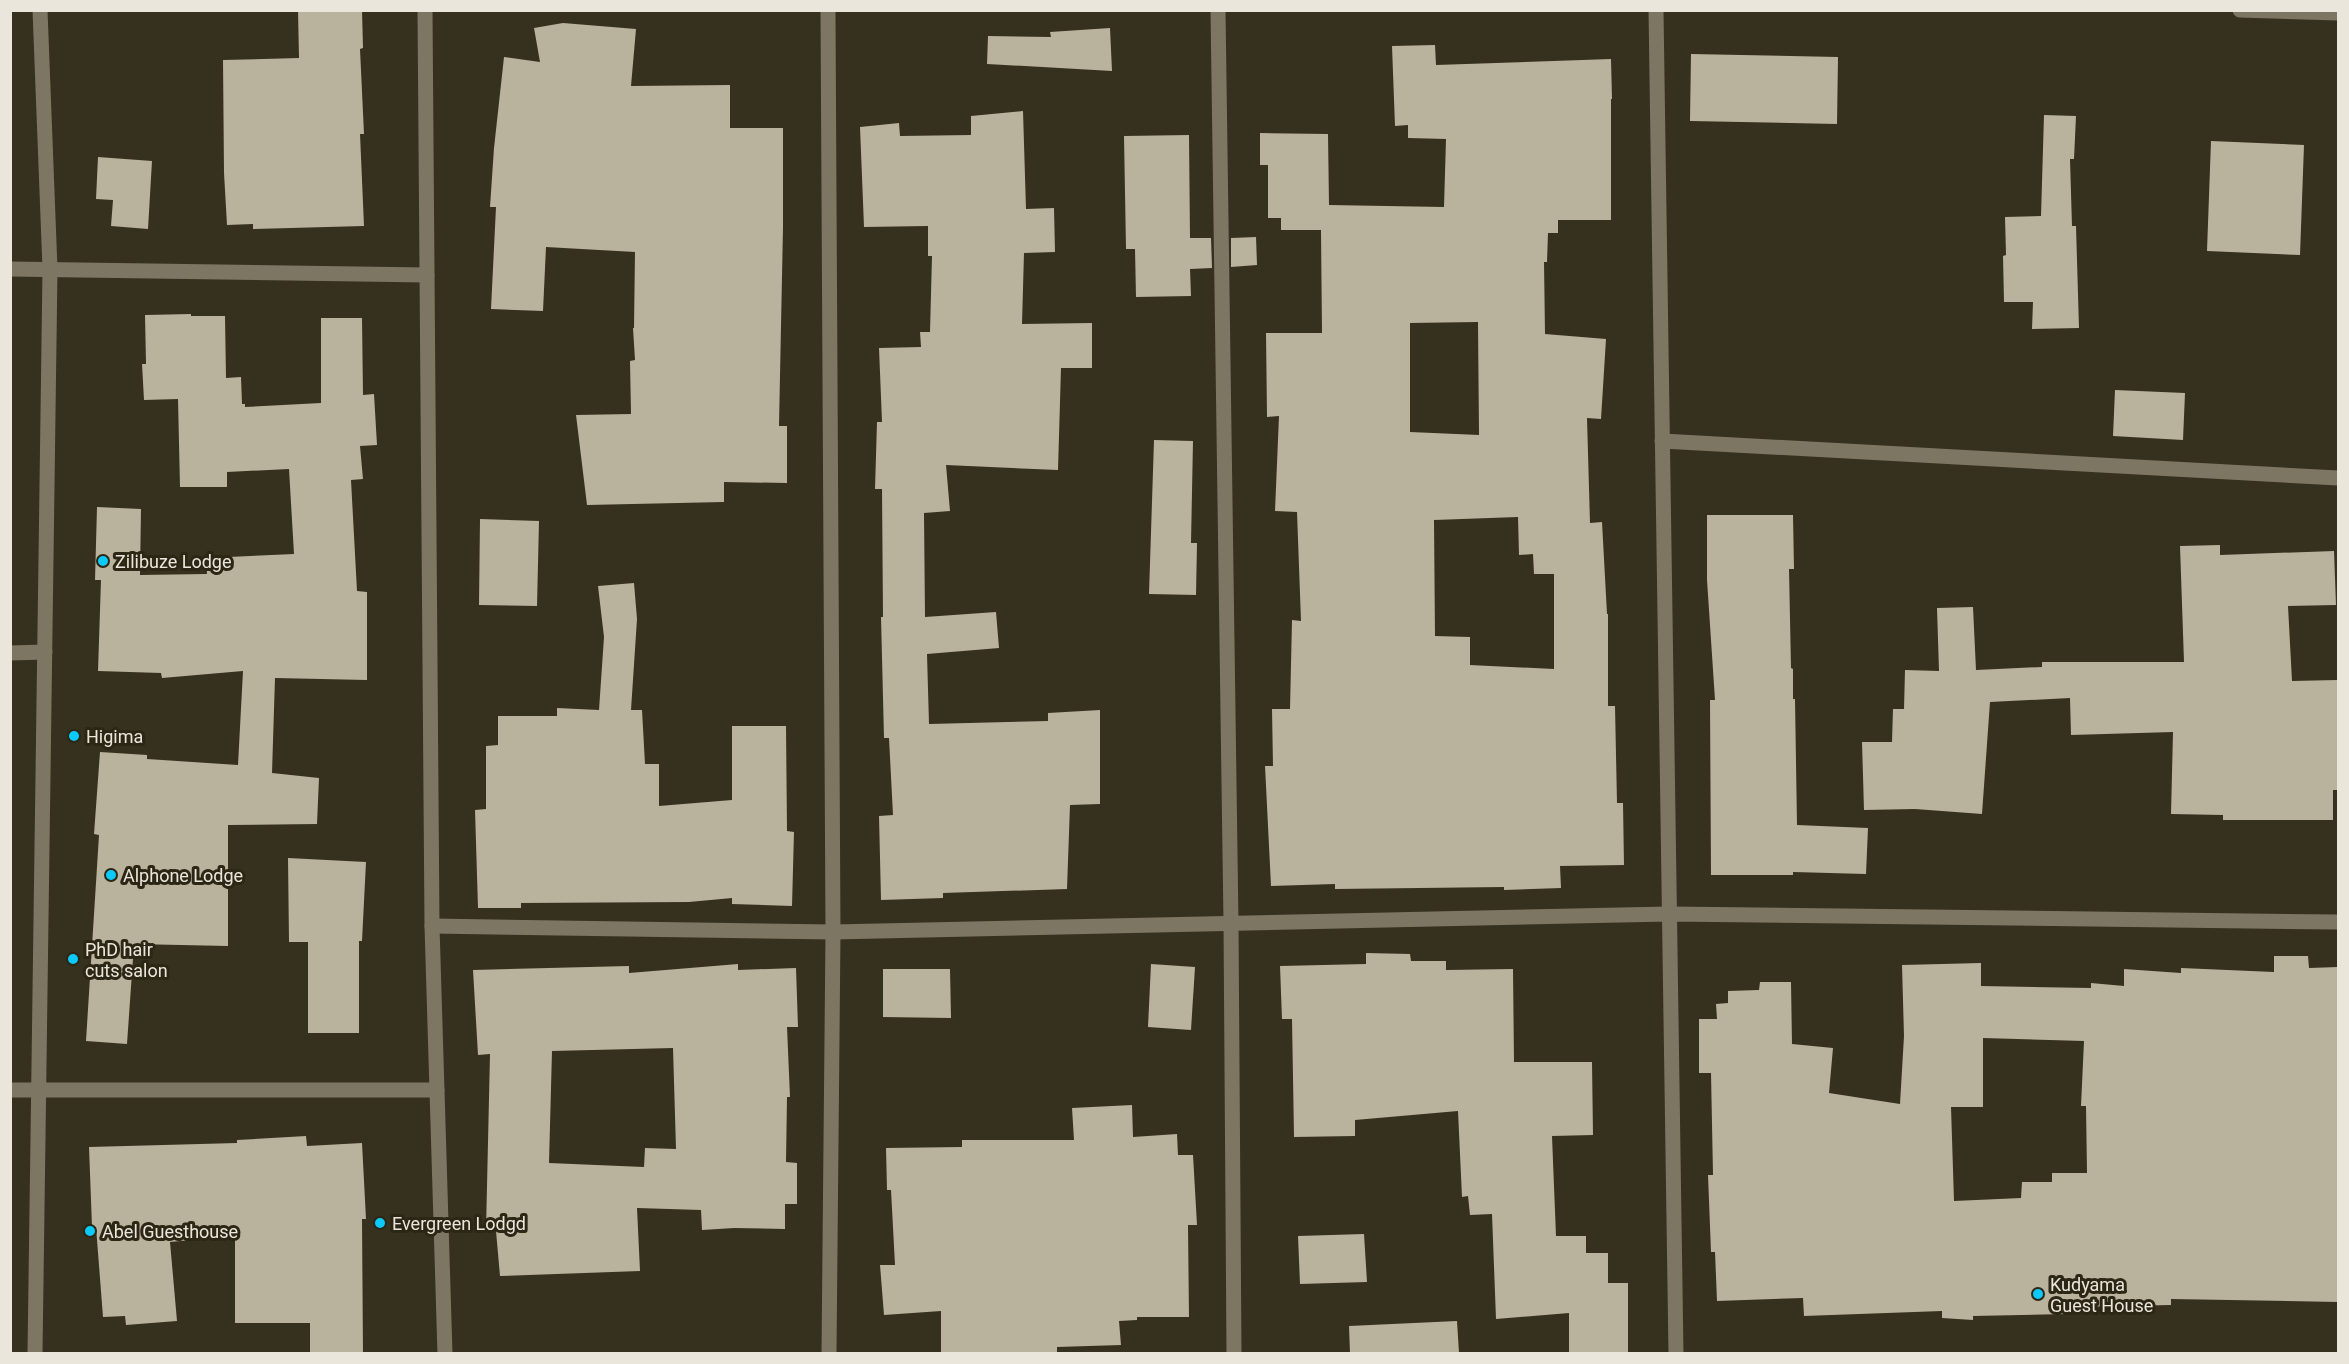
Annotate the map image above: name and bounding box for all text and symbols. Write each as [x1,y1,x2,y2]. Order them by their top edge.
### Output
place label: Zilibuze Lodge [115,551,232,572]
marker: Zilibuze Lodge [96,554,110,568]
place label: Higima [86,726,143,747]
marker: Higima [67,729,81,743]
place label: Alphone Lodge [123,865,243,886]
marker: Alphone Lodge [104,868,118,882]
place label: PhD hair cuts salon [85,939,168,981]
marker: PhD hair cuts salon [66,952,80,966]
place label: Evergreen Lodgd [392,1213,526,1234]
marker: Evergreen Lodgd [373,1216,387,1230]
place label: Abel Guesthouse [102,1221,238,1242]
marker: Abel Guesthouse [83,1224,97,1238]
place label: Kudyama Guest House [2050,1274,2153,1316]
marker: Kudyama Guest House [2031,1287,2045,1301]

